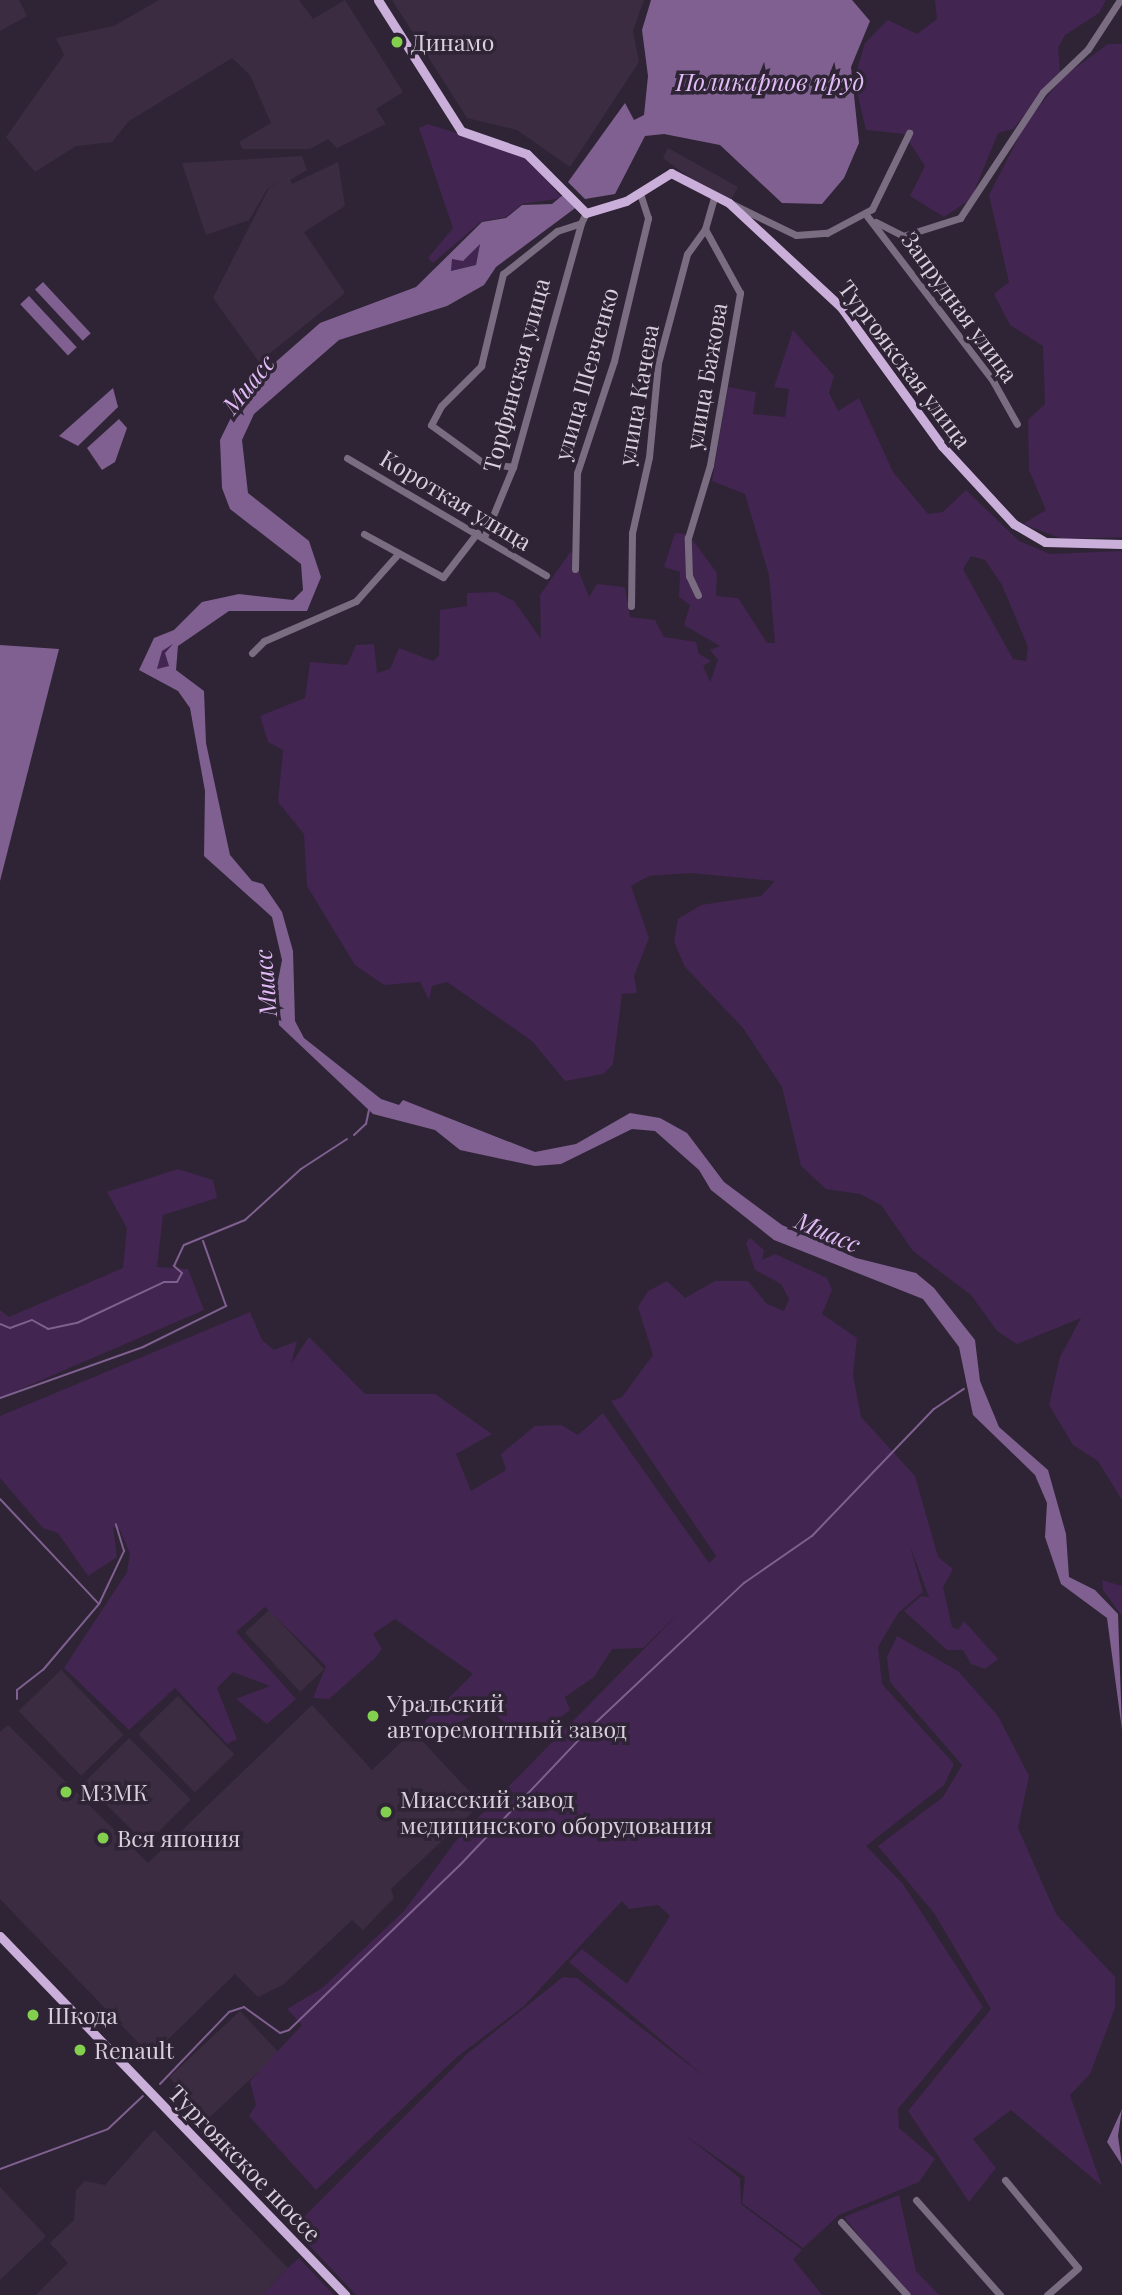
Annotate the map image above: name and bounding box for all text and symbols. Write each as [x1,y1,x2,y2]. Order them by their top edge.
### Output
place label: Динамо [411,28,494,56]
marker: Динамо [389,34,405,50]
water label: Поликарпов пруд [676,68,864,96]
street label: Запрудная улица [896,227,1024,387]
street label: Торфянская улица [477,275,555,475]
street label: Тургоякская улица [833,275,977,453]
street label: улица Шевченко [548,284,624,464]
street label: улица Бажова [680,300,732,452]
street label: улица Качева [612,322,664,468]
water label: Миасс [216,349,280,419]
street label: Короткая улица [375,444,537,556]
water label: Миасс [248,948,282,1018]
water label: Миасс [791,1206,865,1258]
place label: Уральский авторемонтный завод [387,1689,627,1743]
marker: Уральский авторемонтный завод [365,1708,381,1724]
place label: МЗМК [80,1778,148,1806]
marker: МЗМК [58,1784,74,1800]
place label: Миасский завод медицинского оборудования [400,1785,712,1839]
marker: Миасский завод медицинского оборудования [378,1804,394,1820]
place label: Вся япония [117,1824,240,1852]
marker: Вся япония [95,1830,111,1846]
place label: Шкода [47,2001,118,2029]
marker: Шкода [25,2007,41,2023]
place label: Renault [94,2036,174,2064]
marker: Renault [72,2042,88,2058]
street label: Тургоякское шоссе [163,2079,327,2247]

